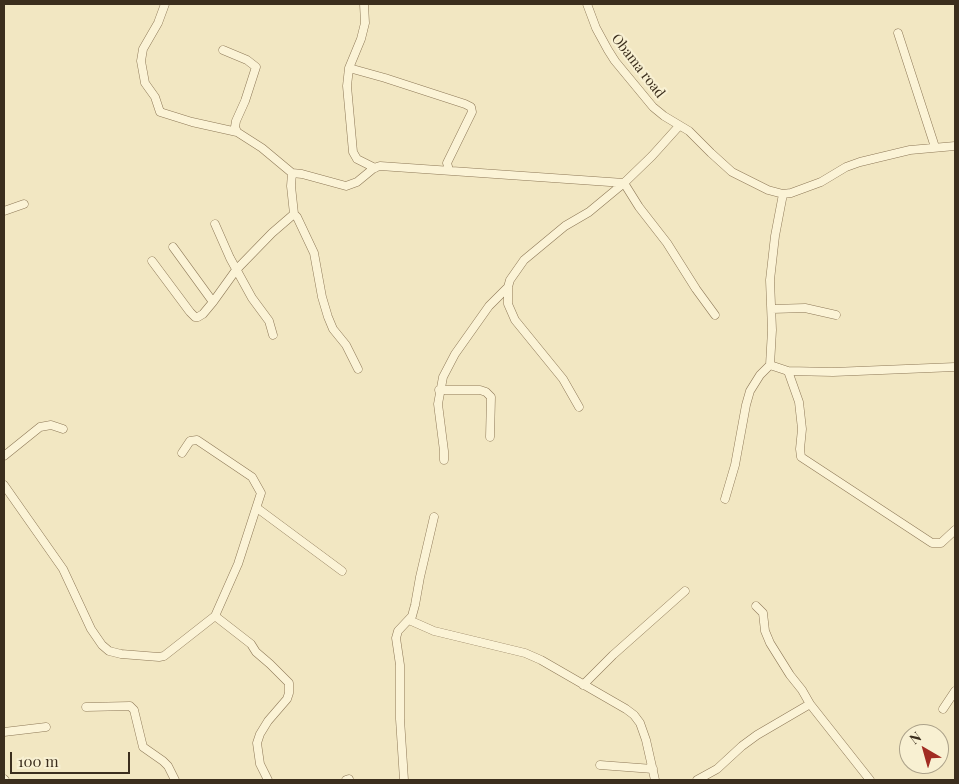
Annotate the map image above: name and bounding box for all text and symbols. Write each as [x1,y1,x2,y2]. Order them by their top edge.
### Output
street label: Obama road [608,31,668,101]
north arrow [899,724,949,774]
text: N [905,727,925,748]
scale bar [12,742,132,774]
text: 100 m [18,751,59,771]

